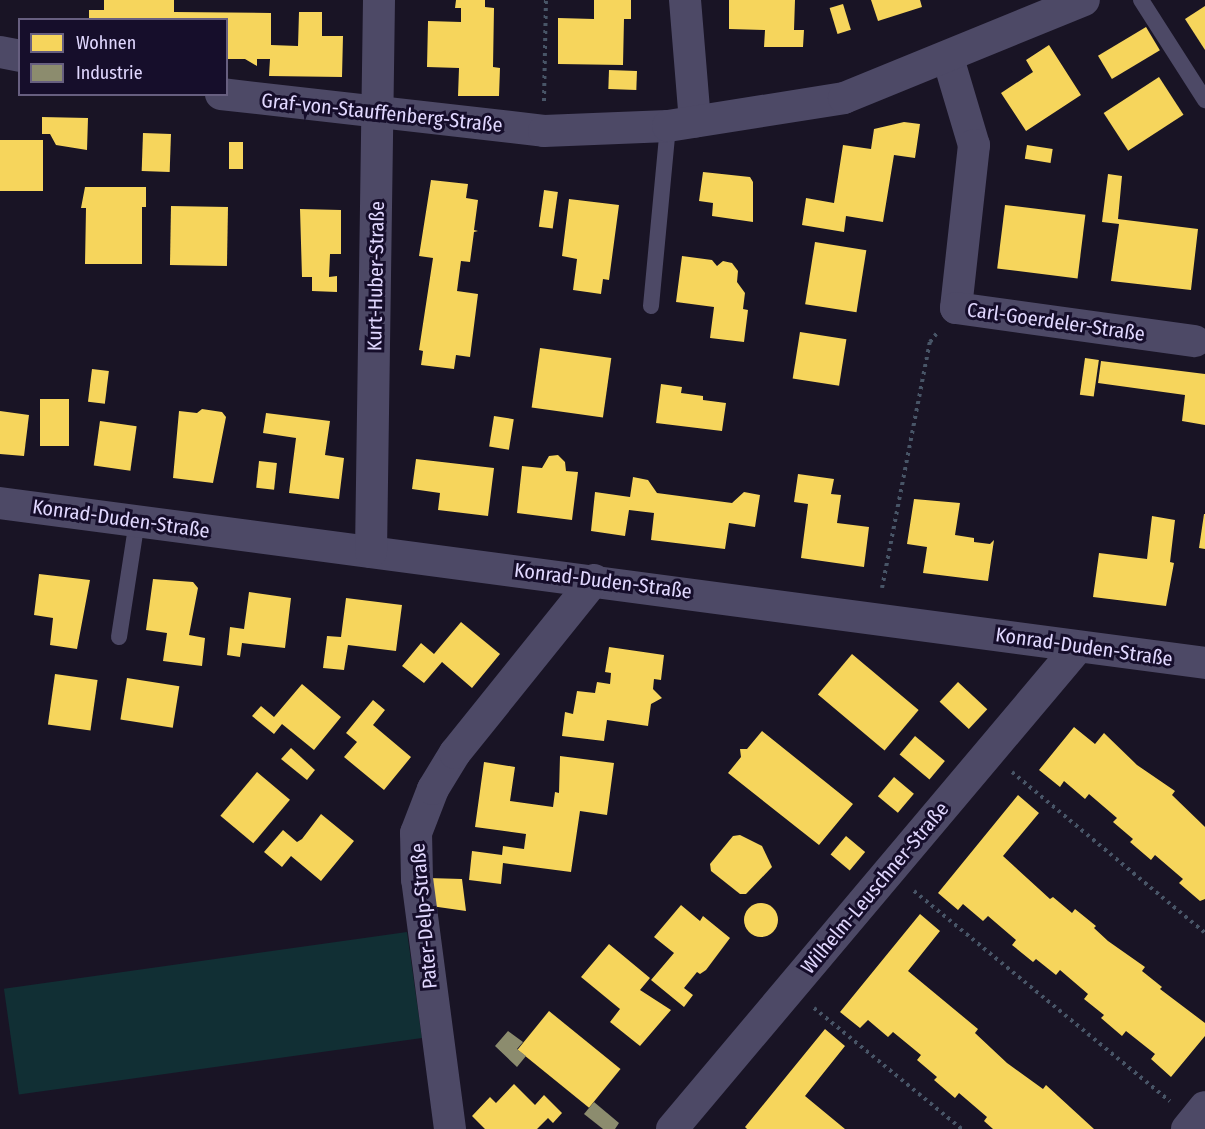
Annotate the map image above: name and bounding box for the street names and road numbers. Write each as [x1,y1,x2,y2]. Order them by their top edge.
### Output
street label: Graf-von-Stauffenberg-Straße [260,88,504,138]
street label: Kurt-Huber-Straße [363,201,389,351]
street label: Carl-Goerdeler-Straße [966,298,1146,346]
street label: Konrad-Duden-Straße [31,495,211,543]
street label: Konrad-Duden-Straße [513,558,693,604]
street label: Konrad-Duden-Straße [994,623,1174,671]
street label: Wilhelm-Leuschner-Straße [796,797,954,979]
street label: Pater-Delp-Straße [406,842,442,990]

